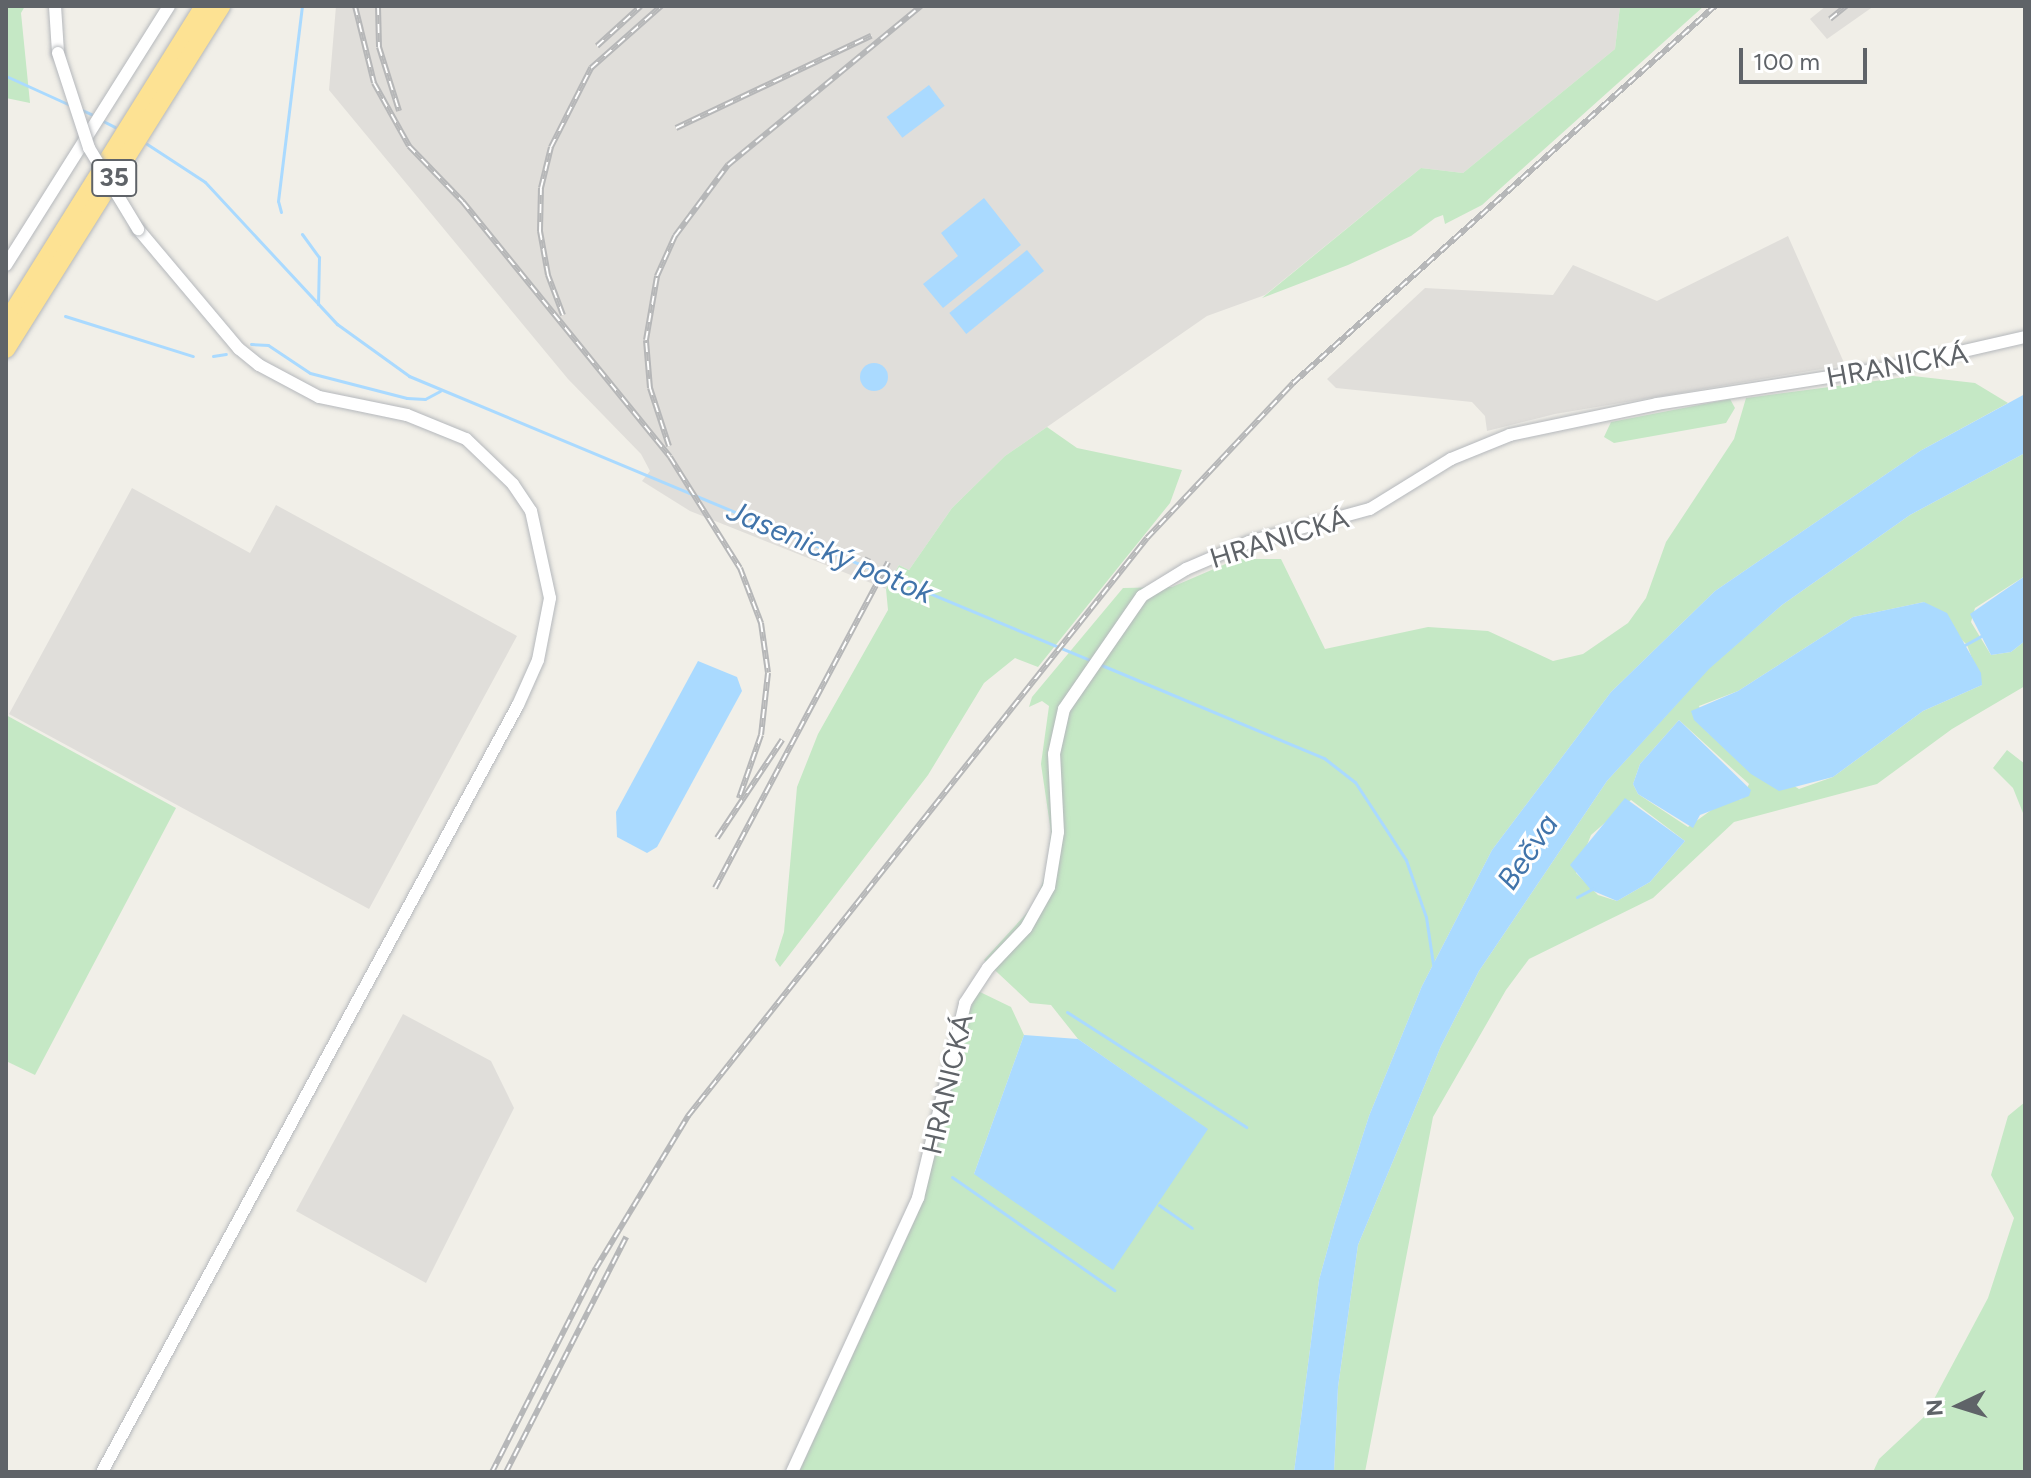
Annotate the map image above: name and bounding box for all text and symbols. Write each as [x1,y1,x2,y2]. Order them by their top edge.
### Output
scale bar [1743,32,1871,82]
text: 100 m [1753,47,1820,76]
road number: 35 [90,156,138,200]
street label: HRANICKÁ [1824,336,1970,394]
water label: Jasenický potok [722,492,938,612]
street label: HRANICKÁ [1206,501,1352,575]
water label: Bečva [1490,807,1566,897]
street label: HRANICKÁ [915,1011,979,1157]
north arrow [1919,1366,1999,1446]
text: N [1920,1398,1949,1417]

